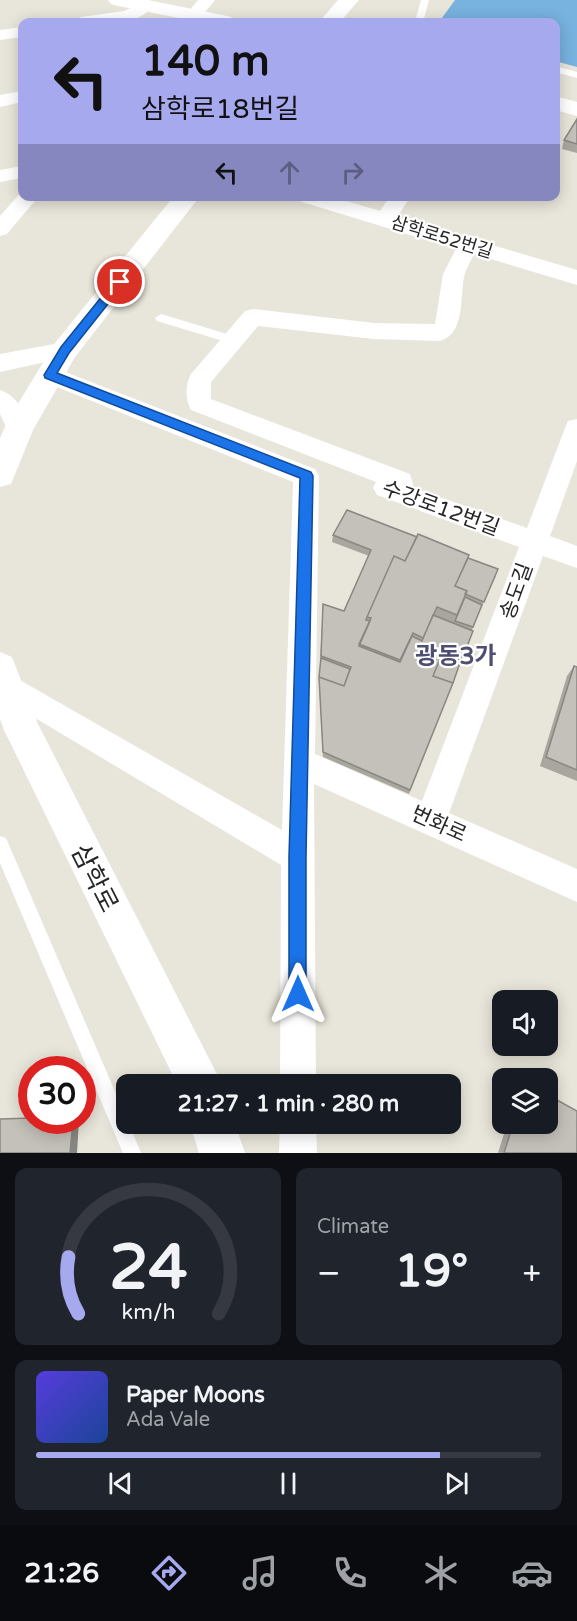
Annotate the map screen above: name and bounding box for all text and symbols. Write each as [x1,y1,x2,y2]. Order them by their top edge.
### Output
text: 140 m [141,36,270,87]
icon: left [42,42,120,120]
text: 삼학로18번길 [141,93,299,126]
icon: left [210,156,243,189]
icon: ahead [273,156,306,189]
icon: right [336,156,369,189]
street label: 삼학로52번길 [388,211,496,263]
pin [94,256,145,307]
icon: arrive [103,265,136,298]
street label: 수강로12번길 [379,476,503,541]
street label: 송도길 [495,560,538,623]
district label: 광동3가 [415,642,497,671]
street label: 번화로 [407,801,470,848]
street label: 삼학로 [64,839,125,917]
position arrow [266,962,330,1026]
map controls [492,990,558,1134]
button: sound [492,990,558,1056]
speed limit sign: 30 [18,1056,96,1134]
button: layers [492,1068,558,1134]
text: 21:27 · 1 min · 280 m [178,1091,399,1117]
text: Climate [317,1215,389,1239]
text: 24 [109,1231,187,1306]
text: 19° [395,1245,468,1299]
text: − [317,1254,341,1293]
text: + [522,1254,541,1293]
text: km/h [121,1299,175,1325]
text: Paper Moons [126,1382,265,1408]
text: Ada Vale [126,1408,210,1432]
icon: previous [104,1467,137,1500]
icon: pause [272,1467,305,1500]
icon: next [440,1467,473,1500]
icon: directions [148,1552,190,1594]
icon: music [239,1552,281,1594]
icon: phone [329,1552,371,1594]
icon: climate [420,1552,462,1594]
icon: car [511,1552,553,1594]
text: 21:26 [24,1557,99,1590]

